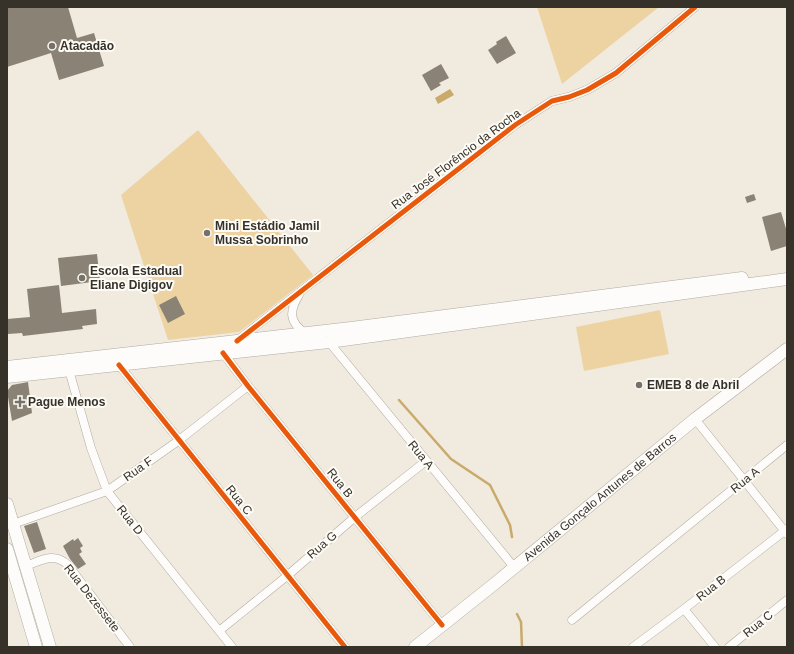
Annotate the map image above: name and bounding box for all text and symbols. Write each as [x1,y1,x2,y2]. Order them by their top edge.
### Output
place label: Atacadão [60,39,114,53]
marker: Atacadão [47,41,57,51]
street label: Rua José Florêncio da Rocha [389,106,524,212]
place label: Mini Estádio Jamil Mussa Sobrinho [215,219,320,247]
marker: Mini Estádio Jamil Mussa Sobrinho [202,228,212,238]
place label: Escola Estadual Eliane Digigov [90,264,182,292]
marker: Escola Estadual Eliane Digigov [77,273,87,283]
place label: EMEB 8 de Abril [647,378,739,392]
marker: EMEB 8 de Abril [634,380,644,390]
place label: Pague Menos [28,395,106,409]
marker: Pague Menos [15,397,25,407]
street label: Avenida Gonçalo Antunes de Barros [521,430,679,564]
street label: Rua A [405,438,437,472]
street label: Rua F [121,454,155,484]
street label: Rua A [728,464,762,496]
street label: Rua B [324,466,356,500]
street label: Rua C [223,482,255,518]
street label: Rua D [114,502,146,538]
street label: Rua G [304,528,340,562]
street label: Rua Dezessete [61,561,123,635]
street label: Rua B [694,572,728,604]
street label: Rua C [740,608,776,640]

